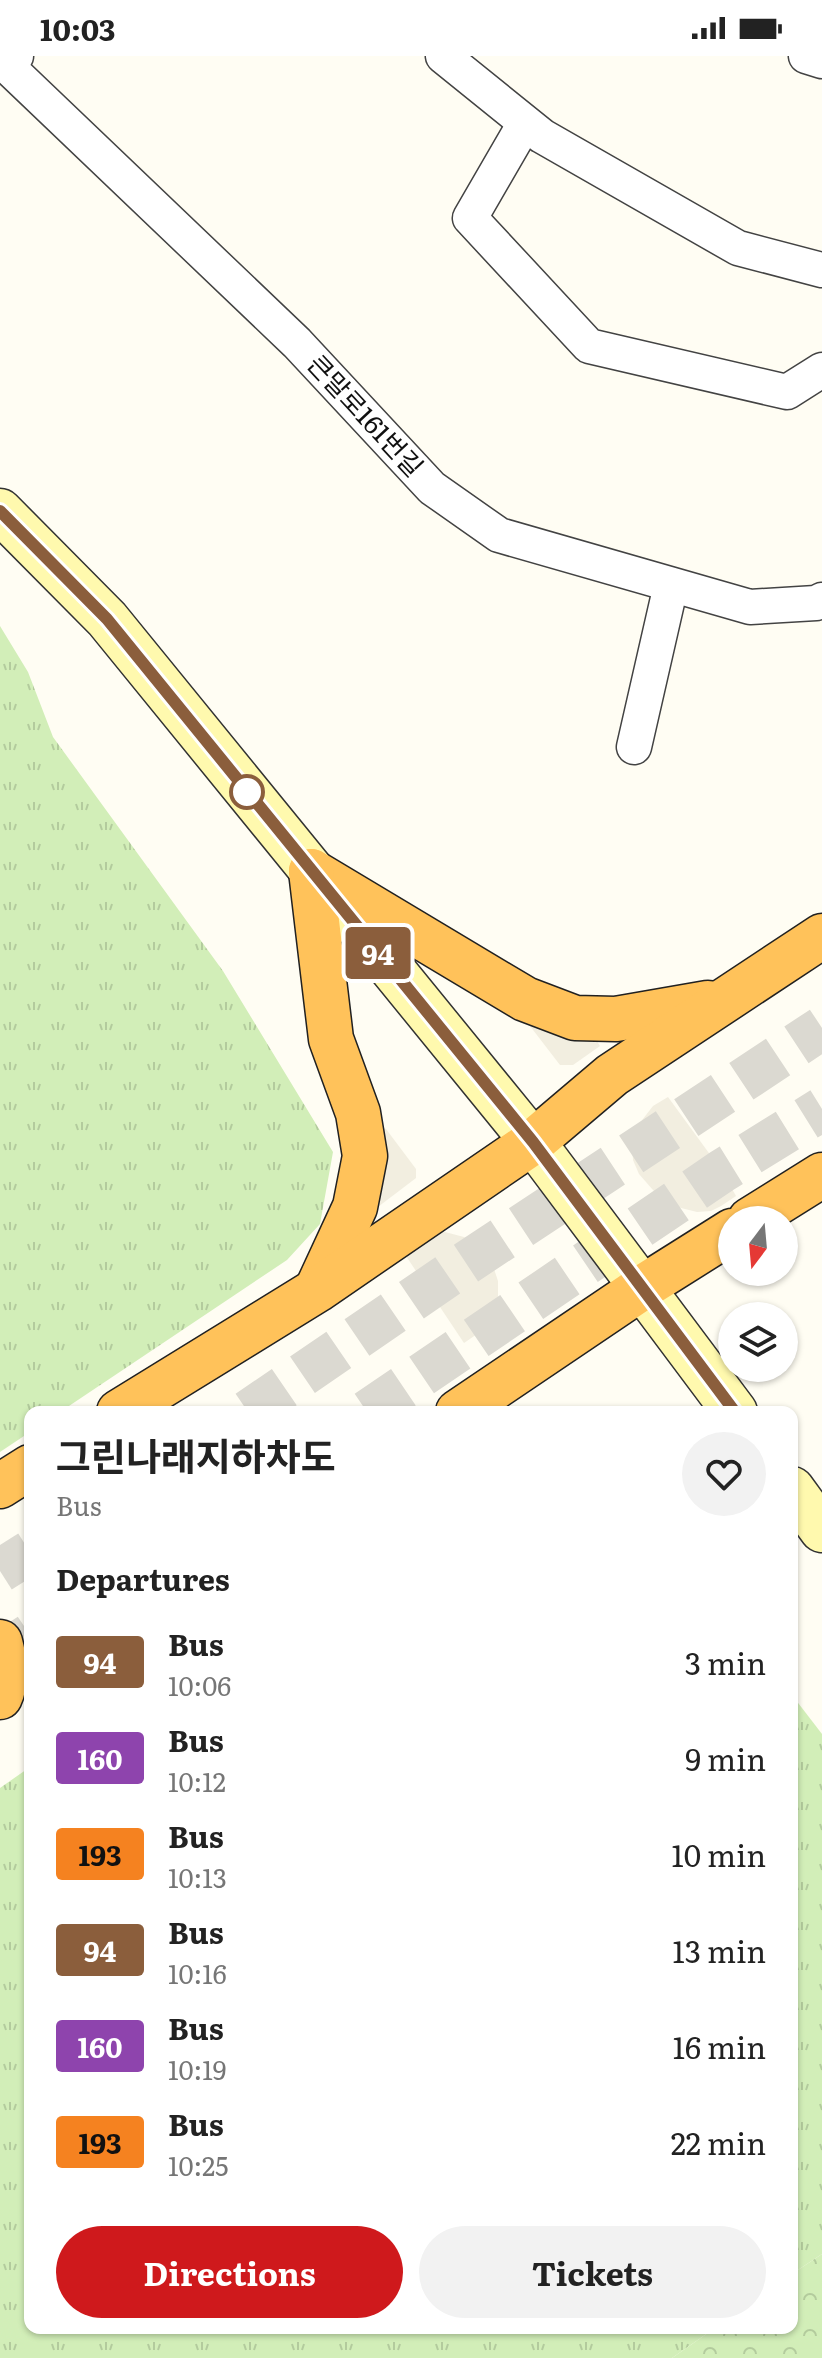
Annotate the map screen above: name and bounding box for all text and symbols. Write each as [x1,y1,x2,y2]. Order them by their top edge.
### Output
text: 10:03 [40,6,115,50]
street label: 큰말로161번길 [300,344,434,484]
unlabelled marker [230,775,264,809]
line badge: 94 [342,927,414,979]
text: 94 [362,932,394,974]
north arrow [718,1206,798,1286]
map controls [718,1206,798,1382]
button: layers [718,1302,798,1382]
text: 그린나래지하차도 [56,1426,336,1483]
button: heart [682,1432,766,1516]
text: Bus [56,1485,101,1524]
text: Departures [56,1556,230,1600]
text: Bus [168,1621,224,1665]
text: 3 min [685,1640,766,1684]
text: 94 [84,1641,116,1683]
text: 10:06 [168,1665,231,1704]
text: Bus [168,1717,224,1761]
text: 9 min [685,1736,766,1780]
text: 160 [77,1737,123,1779]
text: 10:12 [168,1761,226,1800]
text: Bus [168,1813,224,1857]
text: 10 min [672,1832,766,1876]
text: 193 [78,1833,122,1875]
text: 10:13 [168,1857,227,1896]
text: Bus [168,1909,224,1953]
text: 13 min [673,1928,766,1972]
text: 94 [84,1929,116,1971]
text: 10:16 [168,1953,227,1992]
text: Bus [168,2005,224,2049]
text: 16 min [673,2024,766,2068]
text: 160 [77,2025,123,2067]
text: 10:19 [168,2049,226,2088]
text: Bus [168,2101,224,2145]
text: 22 min [671,2120,766,2164]
text: 193 [78,2121,122,2163]
text: 10:25 [168,2145,228,2184]
button: Directions [56,2226,403,2318]
button: Tickets [419,2226,766,2318]

